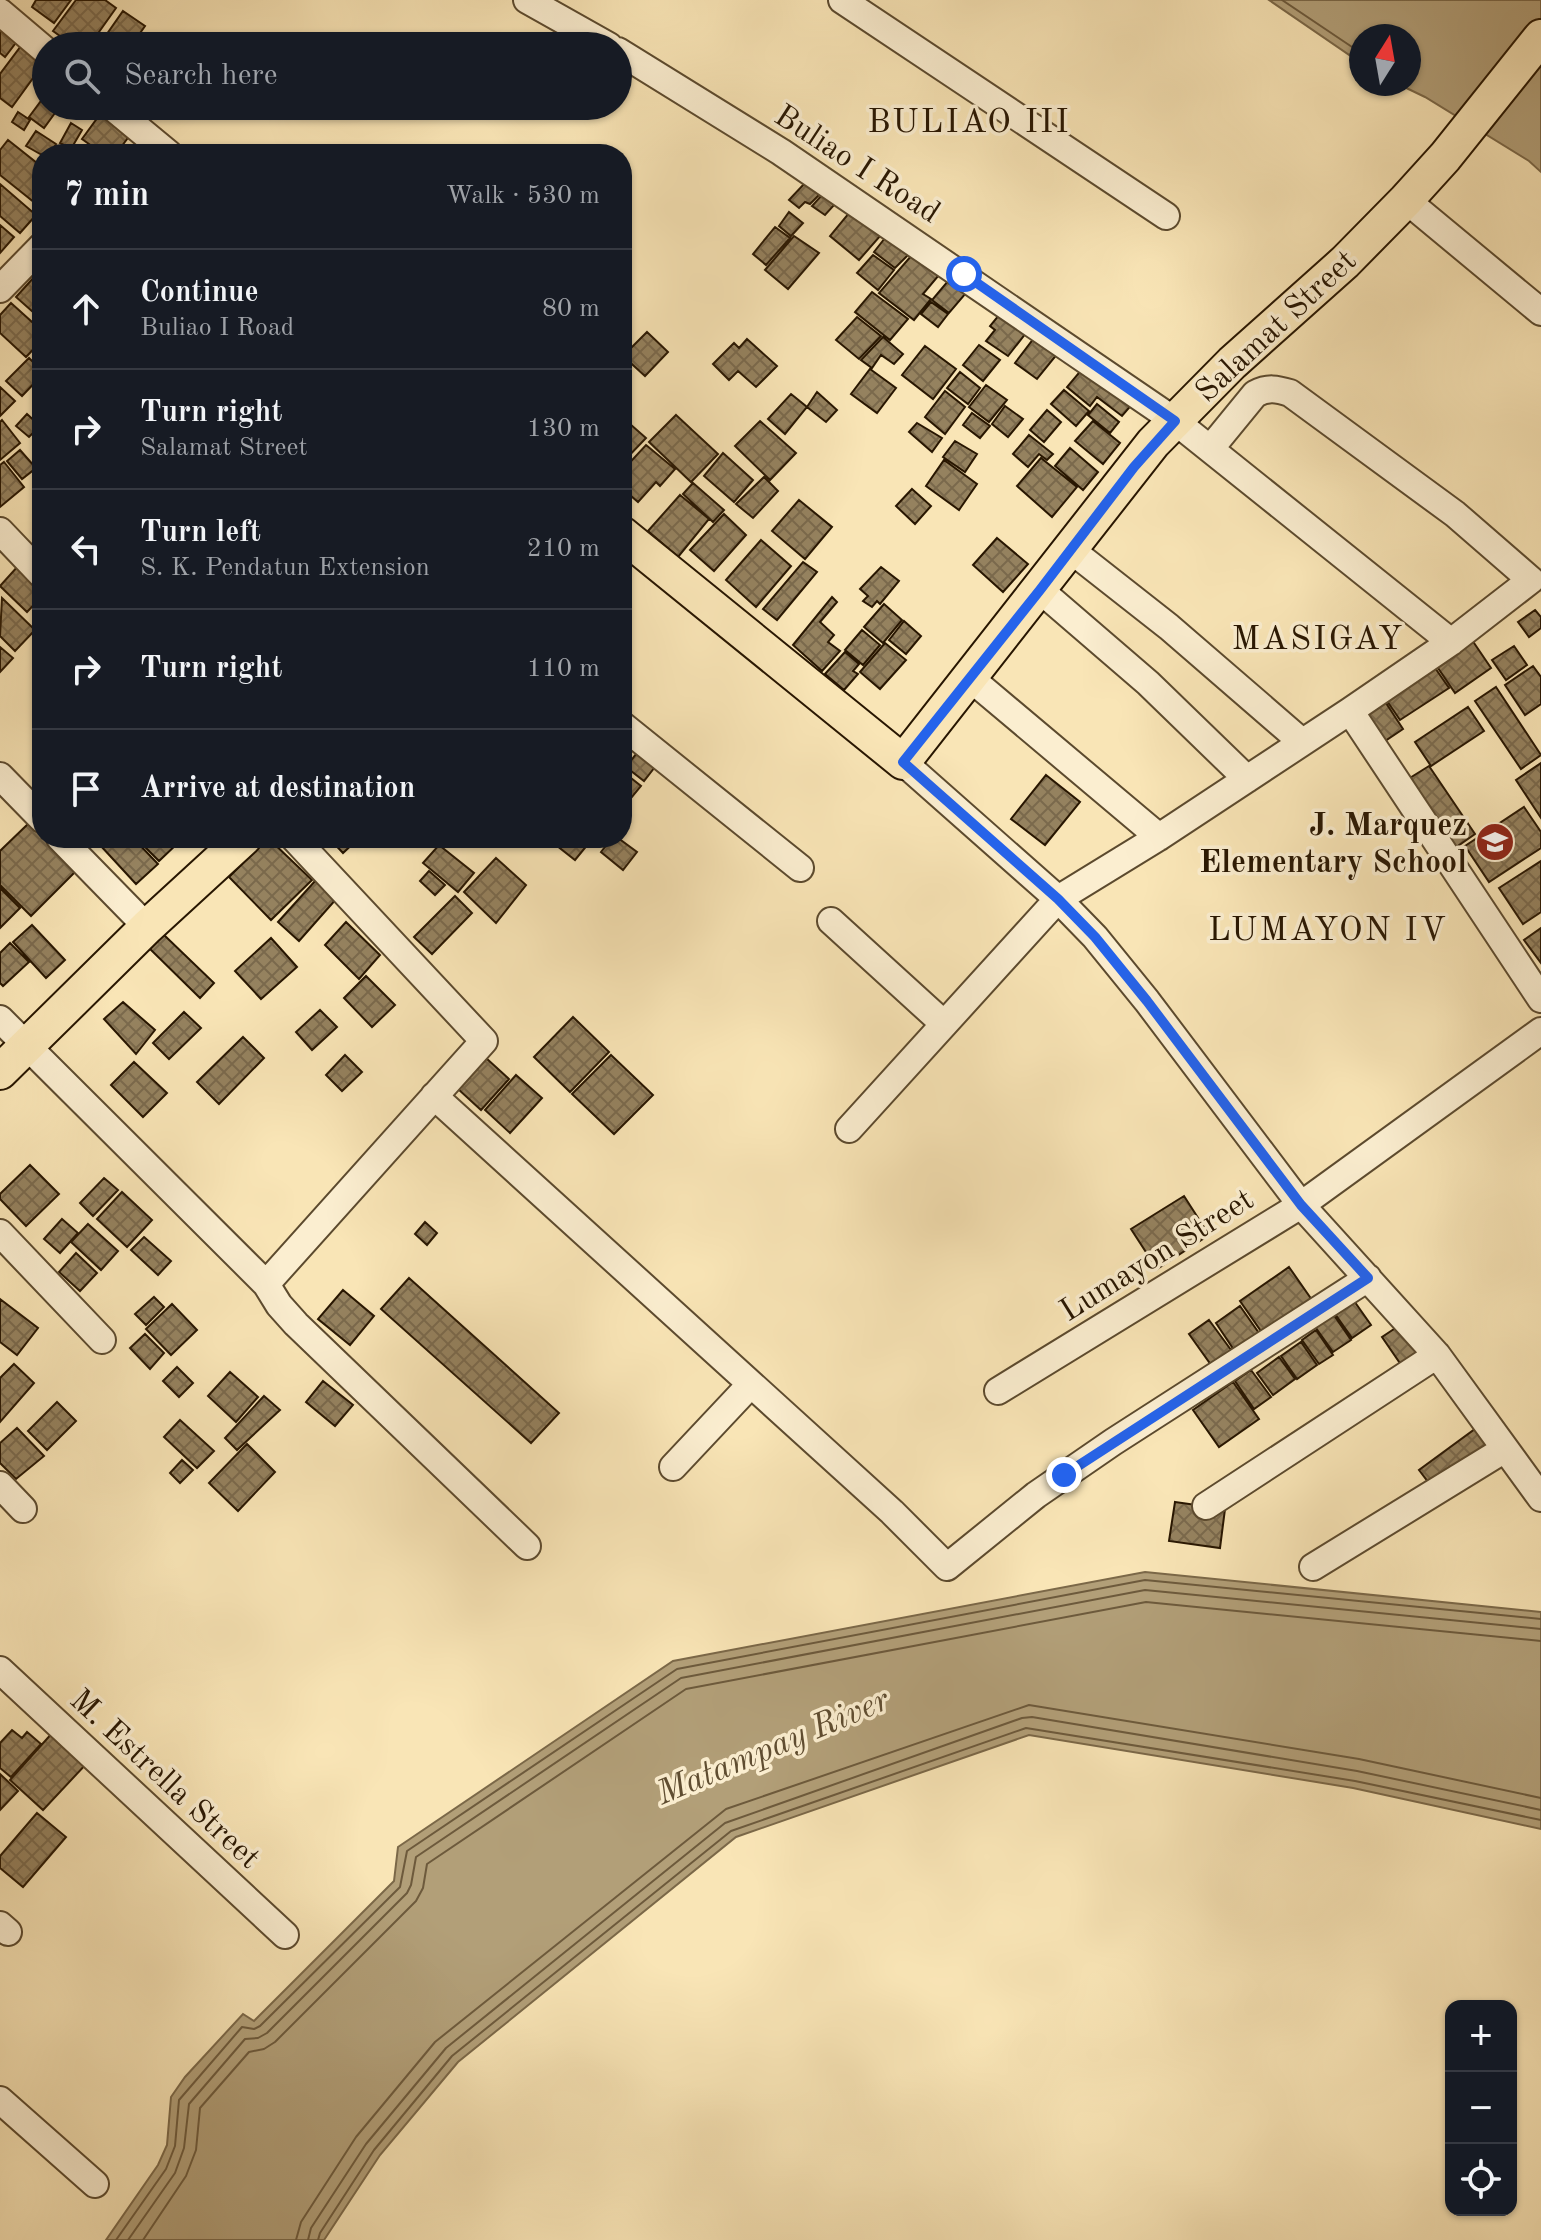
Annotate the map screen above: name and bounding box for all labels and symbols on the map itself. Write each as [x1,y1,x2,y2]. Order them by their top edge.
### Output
north arrow [1349,24,1421,96]
street label: Buliao I Road [768,100,945,231]
district label: BULIAO III [867,106,1071,140]
street label: Salamat Street [1191,245,1363,409]
route start [946,256,982,292]
district label: MASIGAY [1232,623,1404,657]
place label: J. Marquez Elementary School [1199,811,1467,880]
school or university icon: J. Marquez Elementary School [1474,821,1516,863]
district label: LUMAYON IV [1208,914,1448,948]
street label: Lumayon Street [1055,1184,1260,1329]
route end [1046,1457,1082,1493]
water label: Matampay River [651,1683,896,1812]
street label: M. Estrella Street [63,1684,265,1876]

